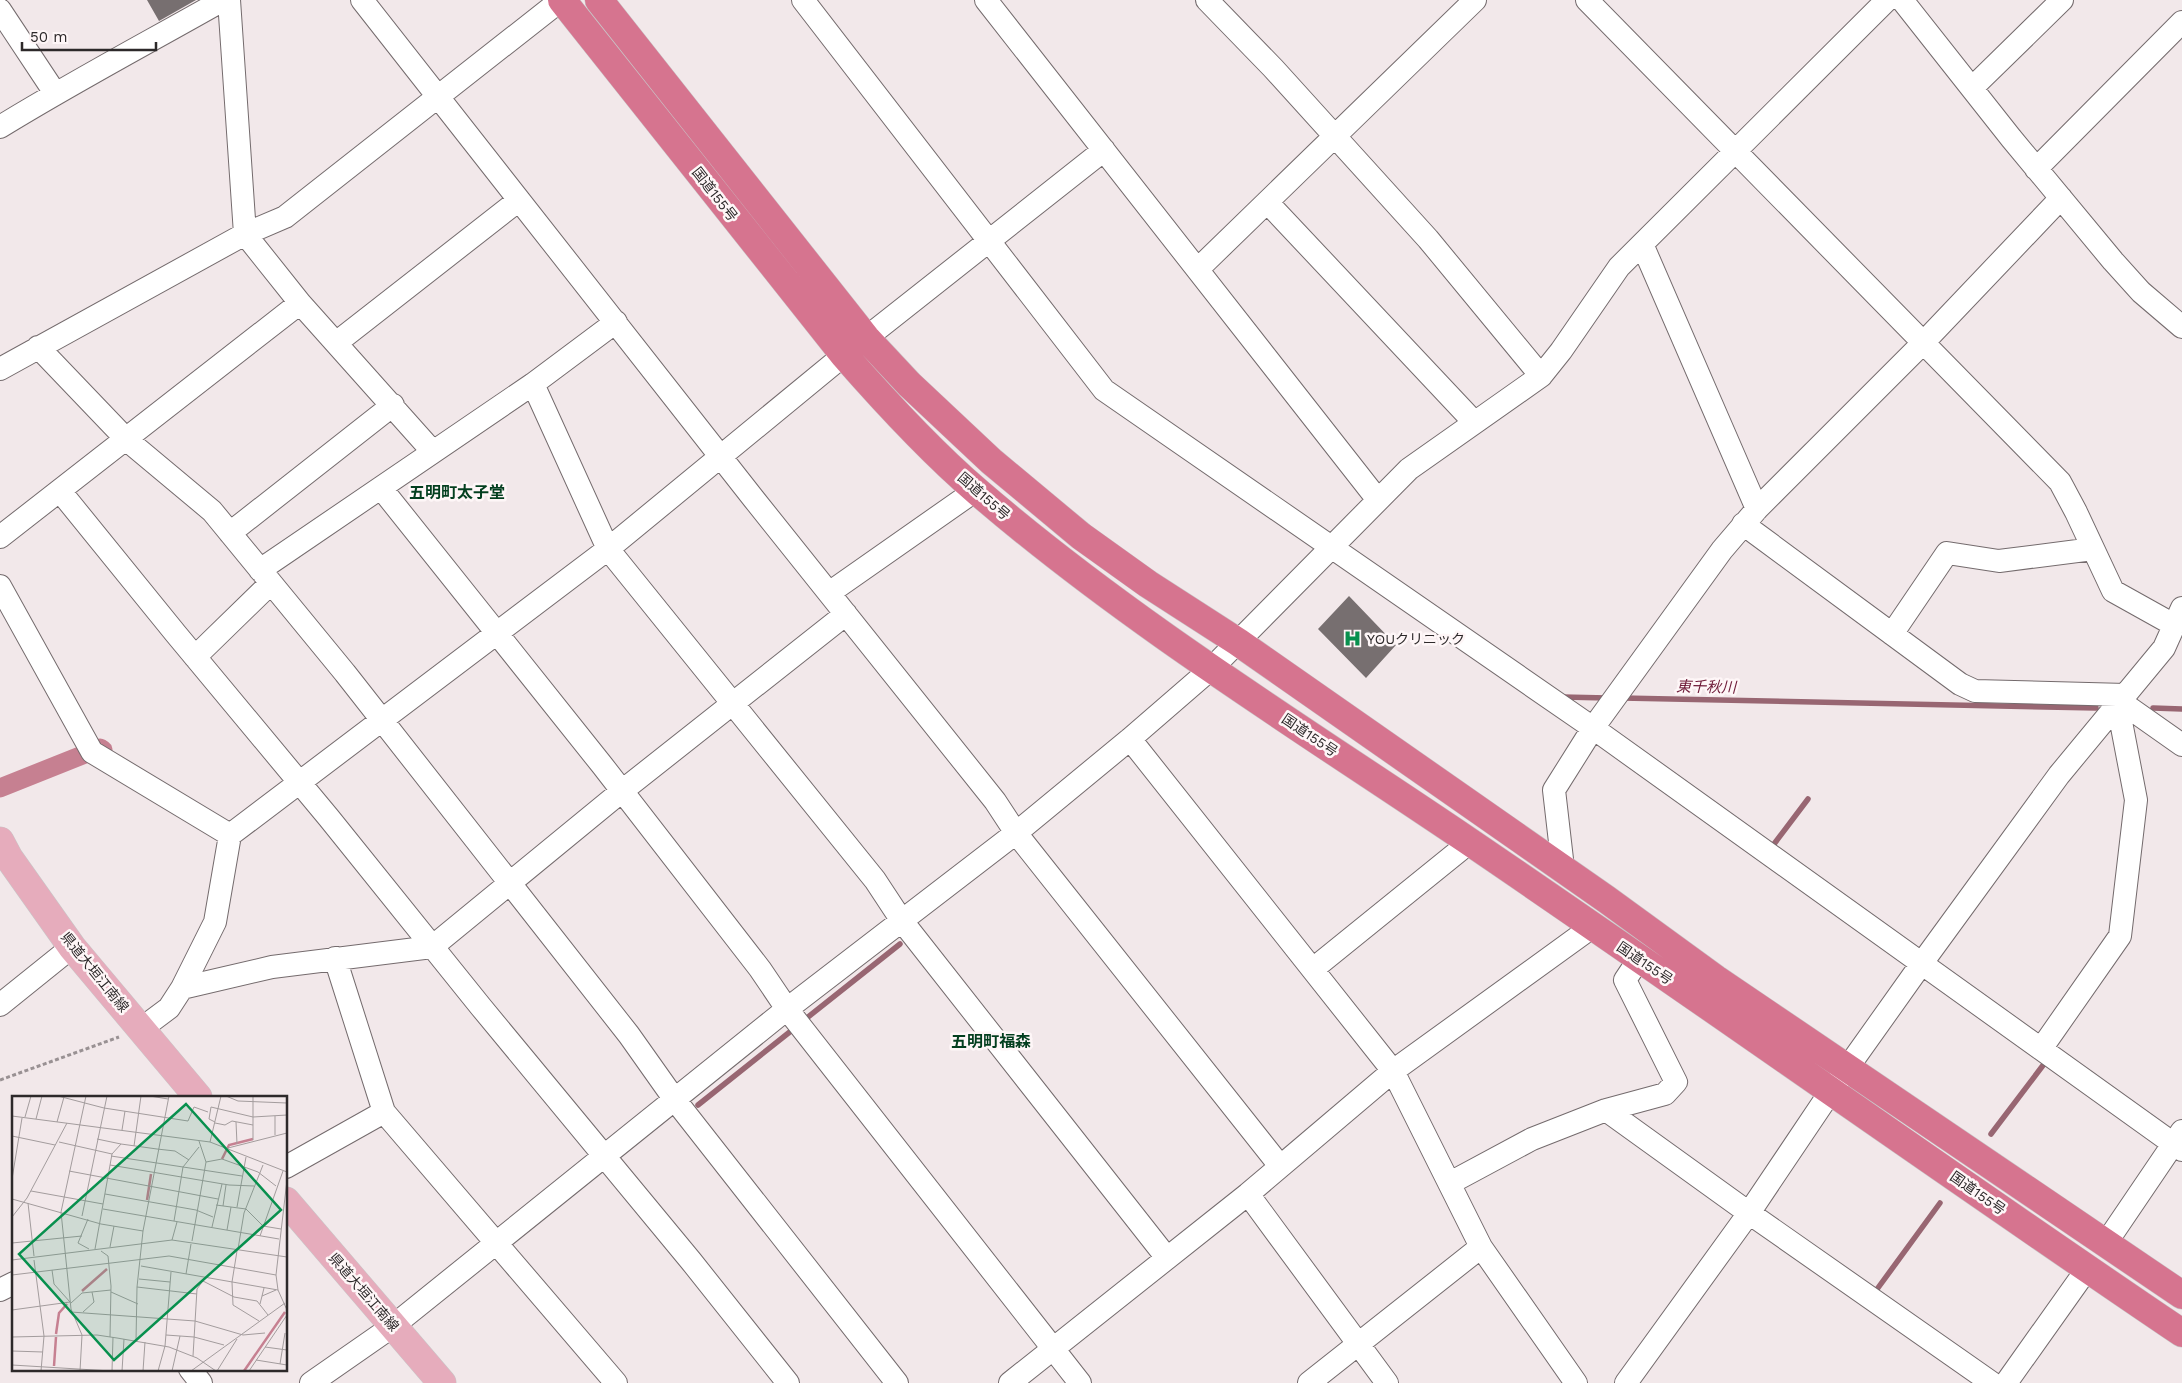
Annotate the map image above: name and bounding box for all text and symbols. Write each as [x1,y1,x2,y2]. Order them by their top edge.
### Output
scale bar [22,20,156,52]
text: 50 m [30,28,67,46]
street label: 国道155号 [689,164,741,224]
street label: 国道155号 [955,469,1013,523]
district label: 五明町太子堂 [409,483,505,502]
hospital icon: YOUクリニック [1343,629,1363,649]
place label: YOUクリニック [1367,631,1465,647]
water label: 東千秋川 [1676,677,1738,697]
street label: 国道155号 [1279,711,1341,759]
street label: 県道大垣江南線 [58,929,132,1015]
street label: 国道155号 [1614,939,1676,987]
district label: 五明町福森 [951,1032,1031,1051]
inset map [12,1096,288,1370]
street label: 国道155号 [1947,1168,2009,1218]
street label: 県道大垣江南線 [326,1250,402,1334]

